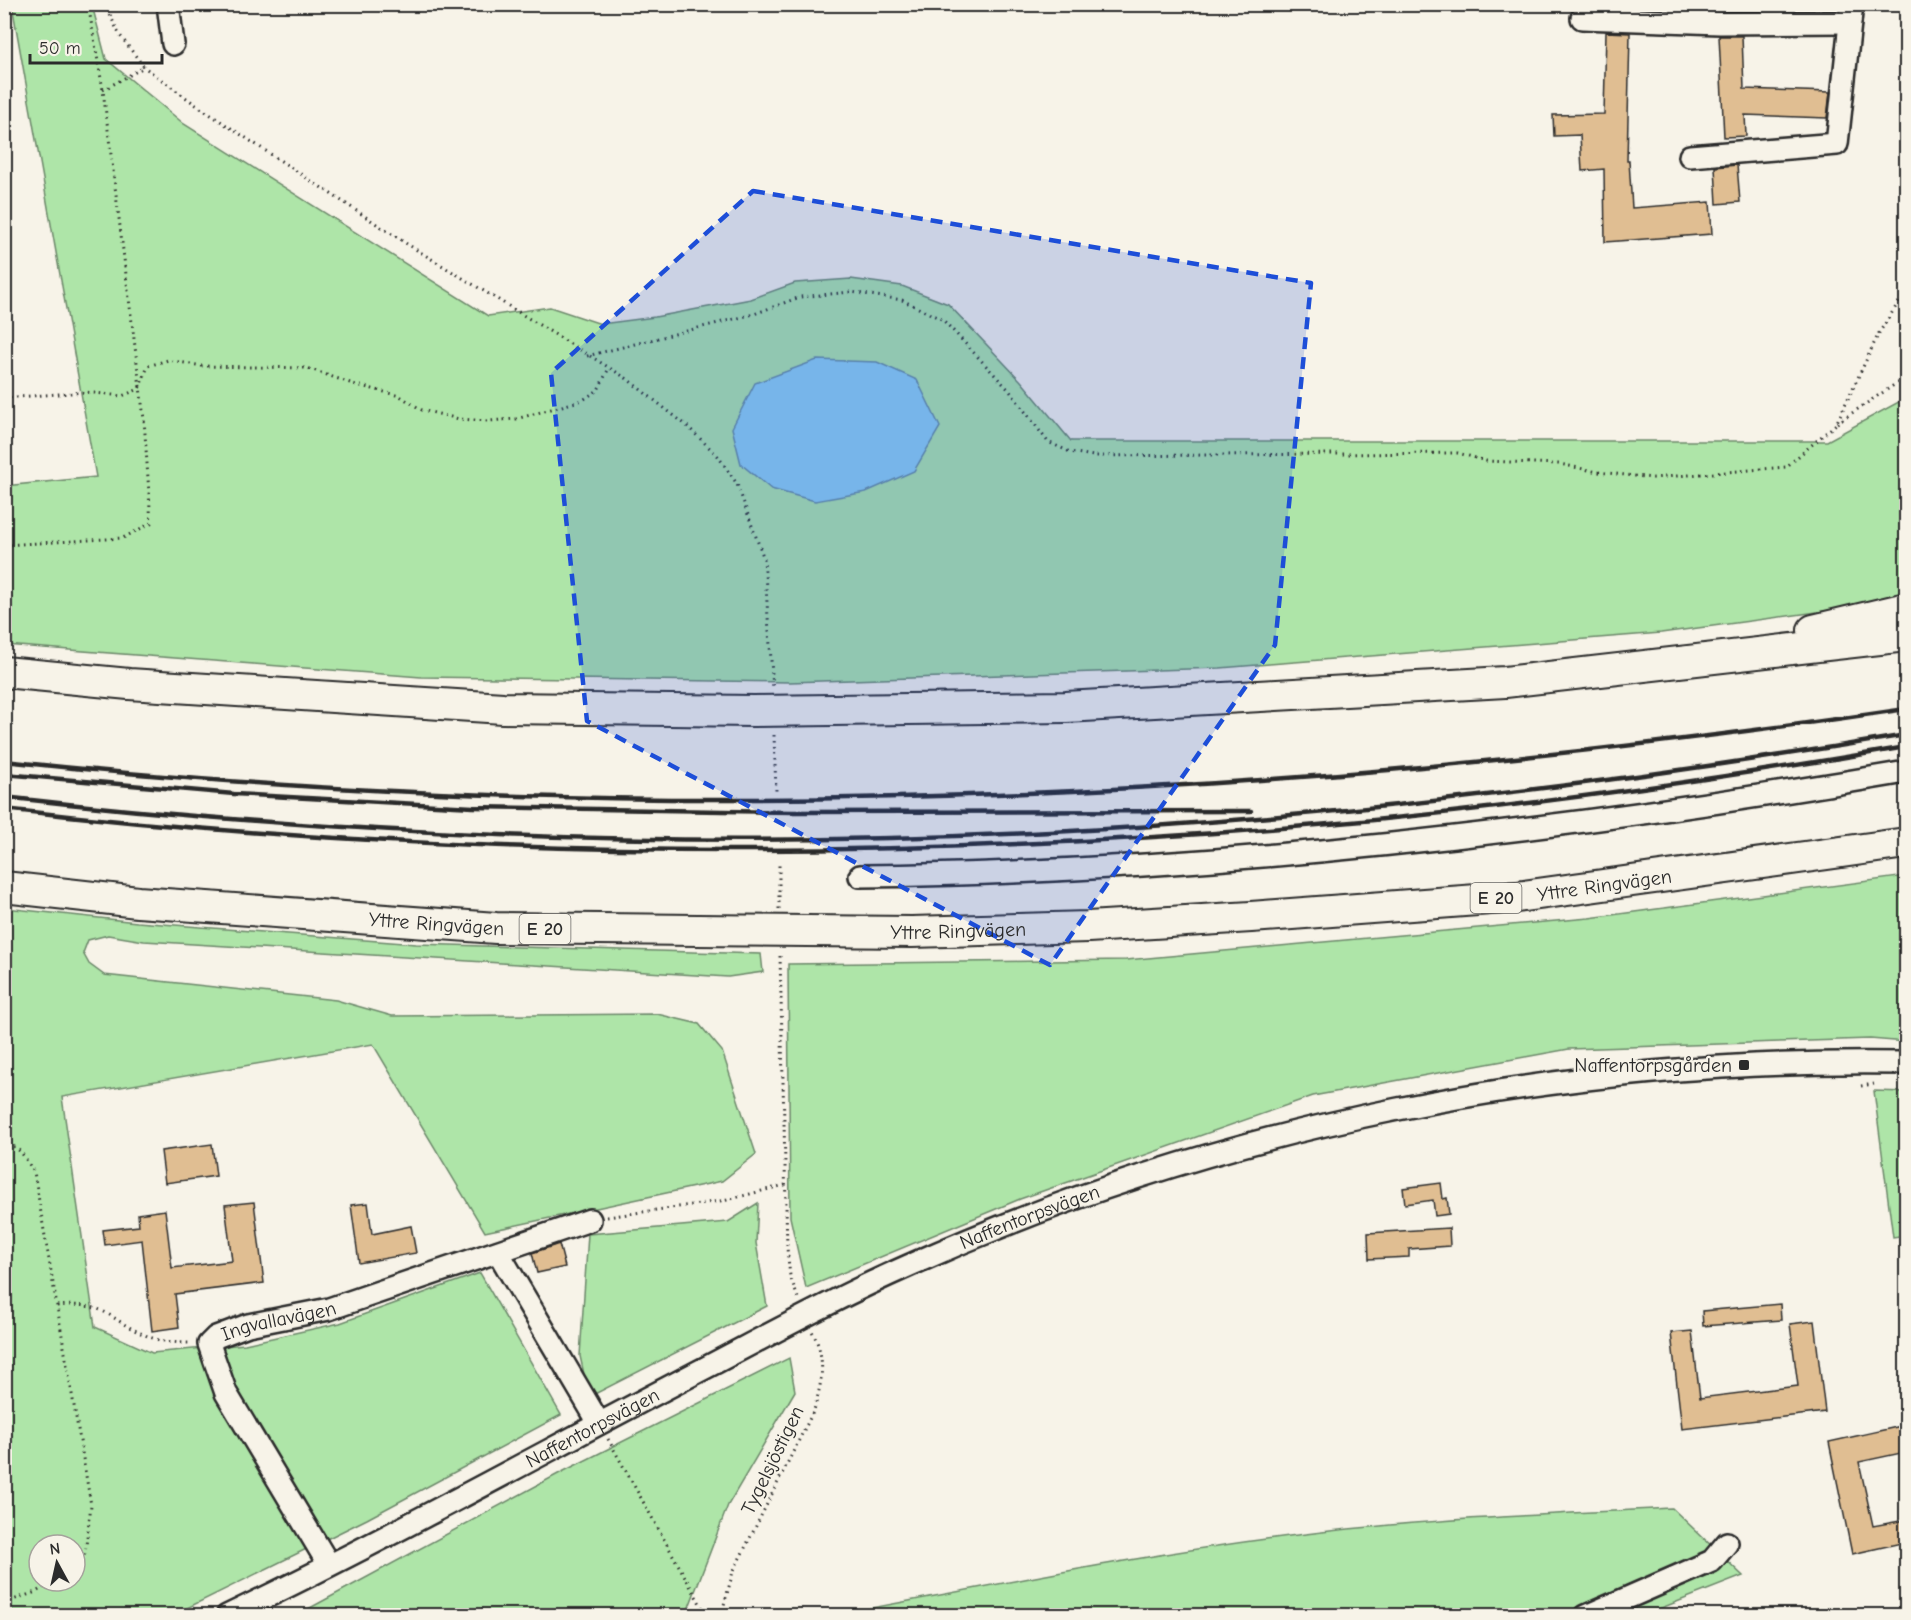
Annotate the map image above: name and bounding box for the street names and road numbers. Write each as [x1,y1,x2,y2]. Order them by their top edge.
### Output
street label: Yttre Ringvägen [1535,865,1673,906]
road number: E 20 [1470,883,1522,913]
street label: Yttre Ringvägen [368,908,504,940]
road number: E 20 [520,914,570,944]
street label: Yttre Ringvägen [890,918,1026,944]
street label: Naffentorpsvägen [956,1180,1103,1254]
street label: Ingvallavägen [218,1296,339,1346]
street label: Naffentorpsvägen [522,1383,663,1473]
street label: Tygelsjöstigen [736,1402,809,1518]

